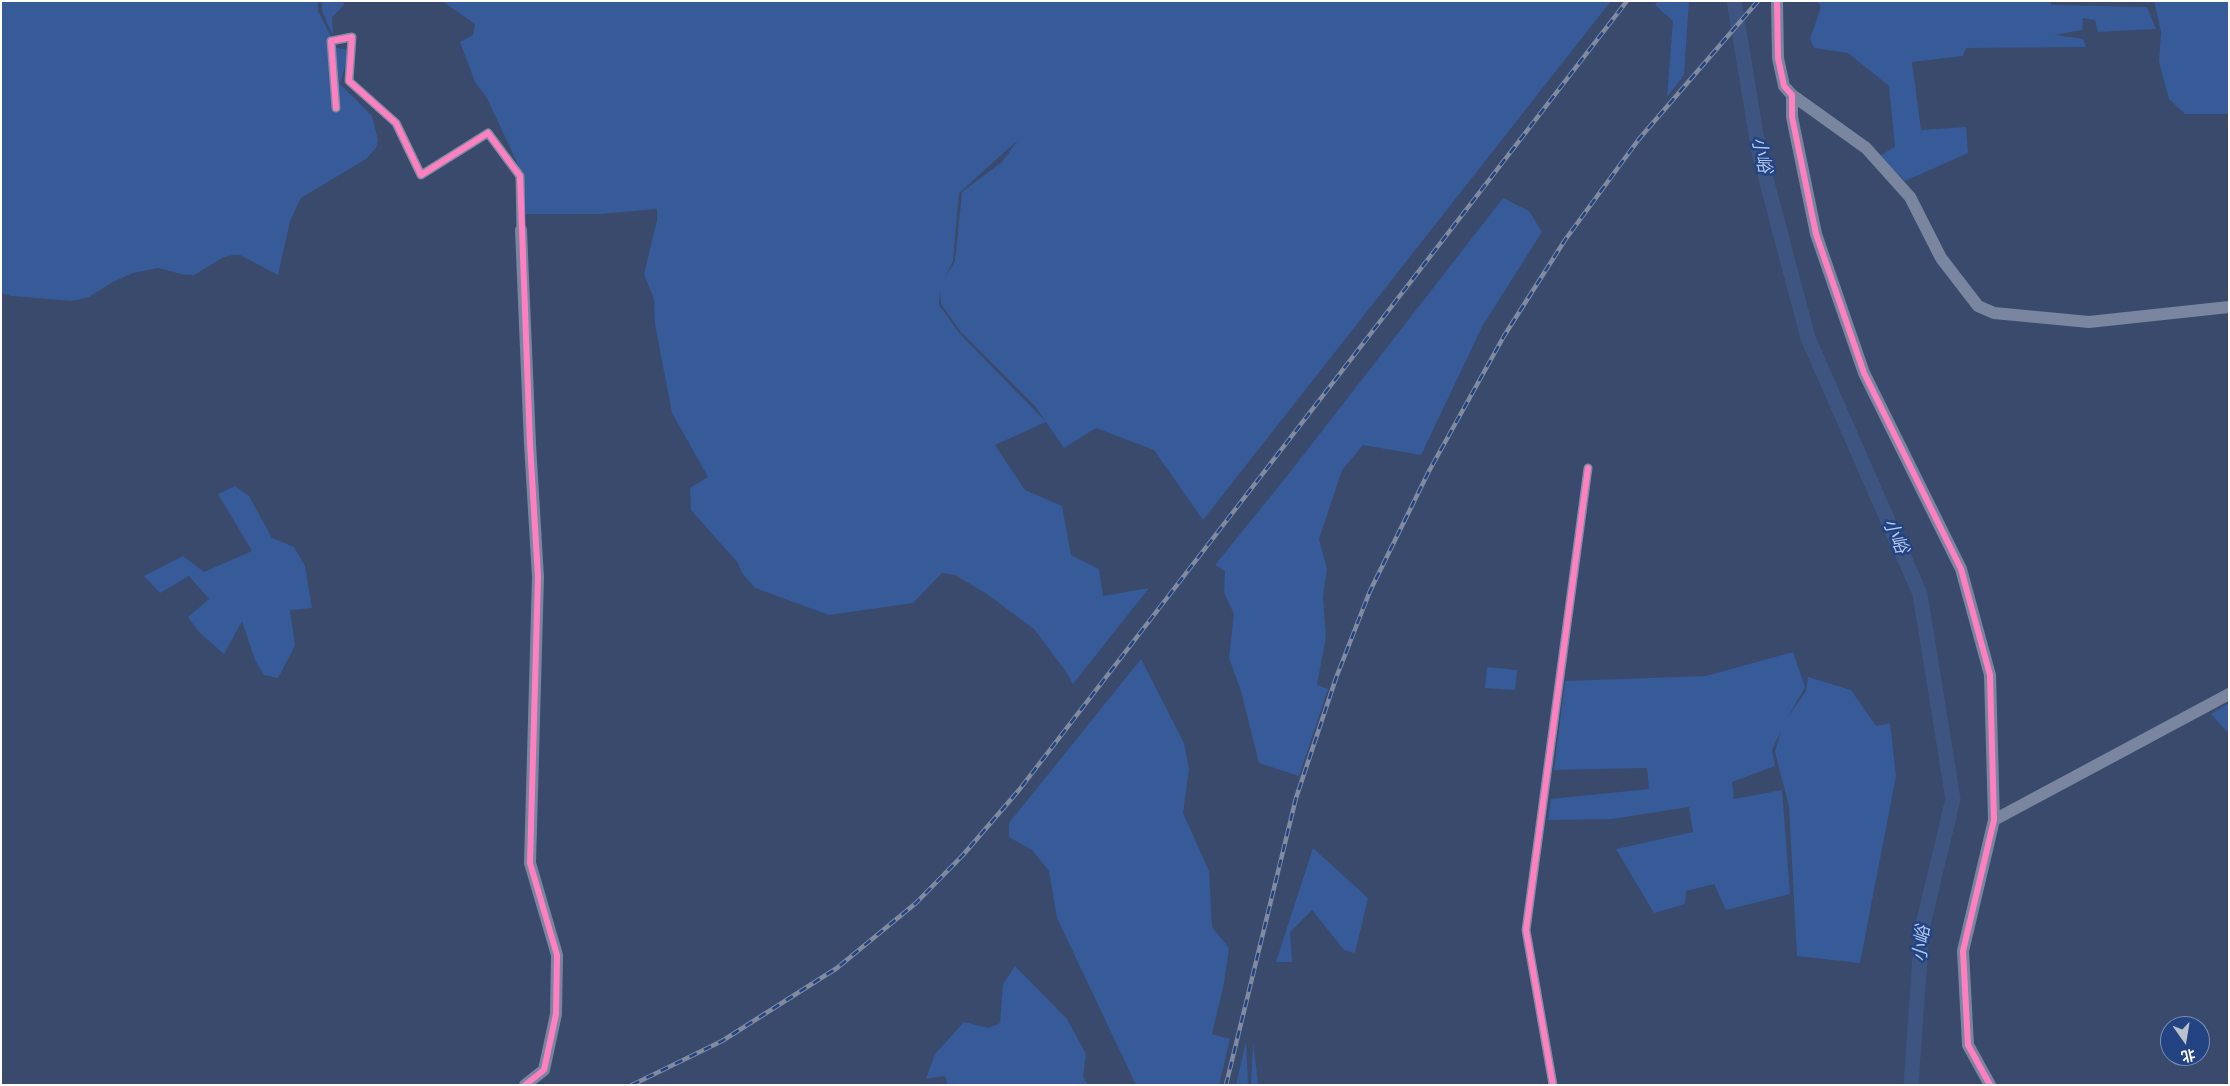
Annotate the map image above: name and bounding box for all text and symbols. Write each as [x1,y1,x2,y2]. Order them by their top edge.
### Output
water label: 小峪 [1747,135,1775,175]
water label: 小峪 [1878,515,1912,557]
water label: 小峪 [1909,925,1935,963]
north arrow [2160,1016,2210,1066]
text: 北 [2180,1045,2197,1065]

